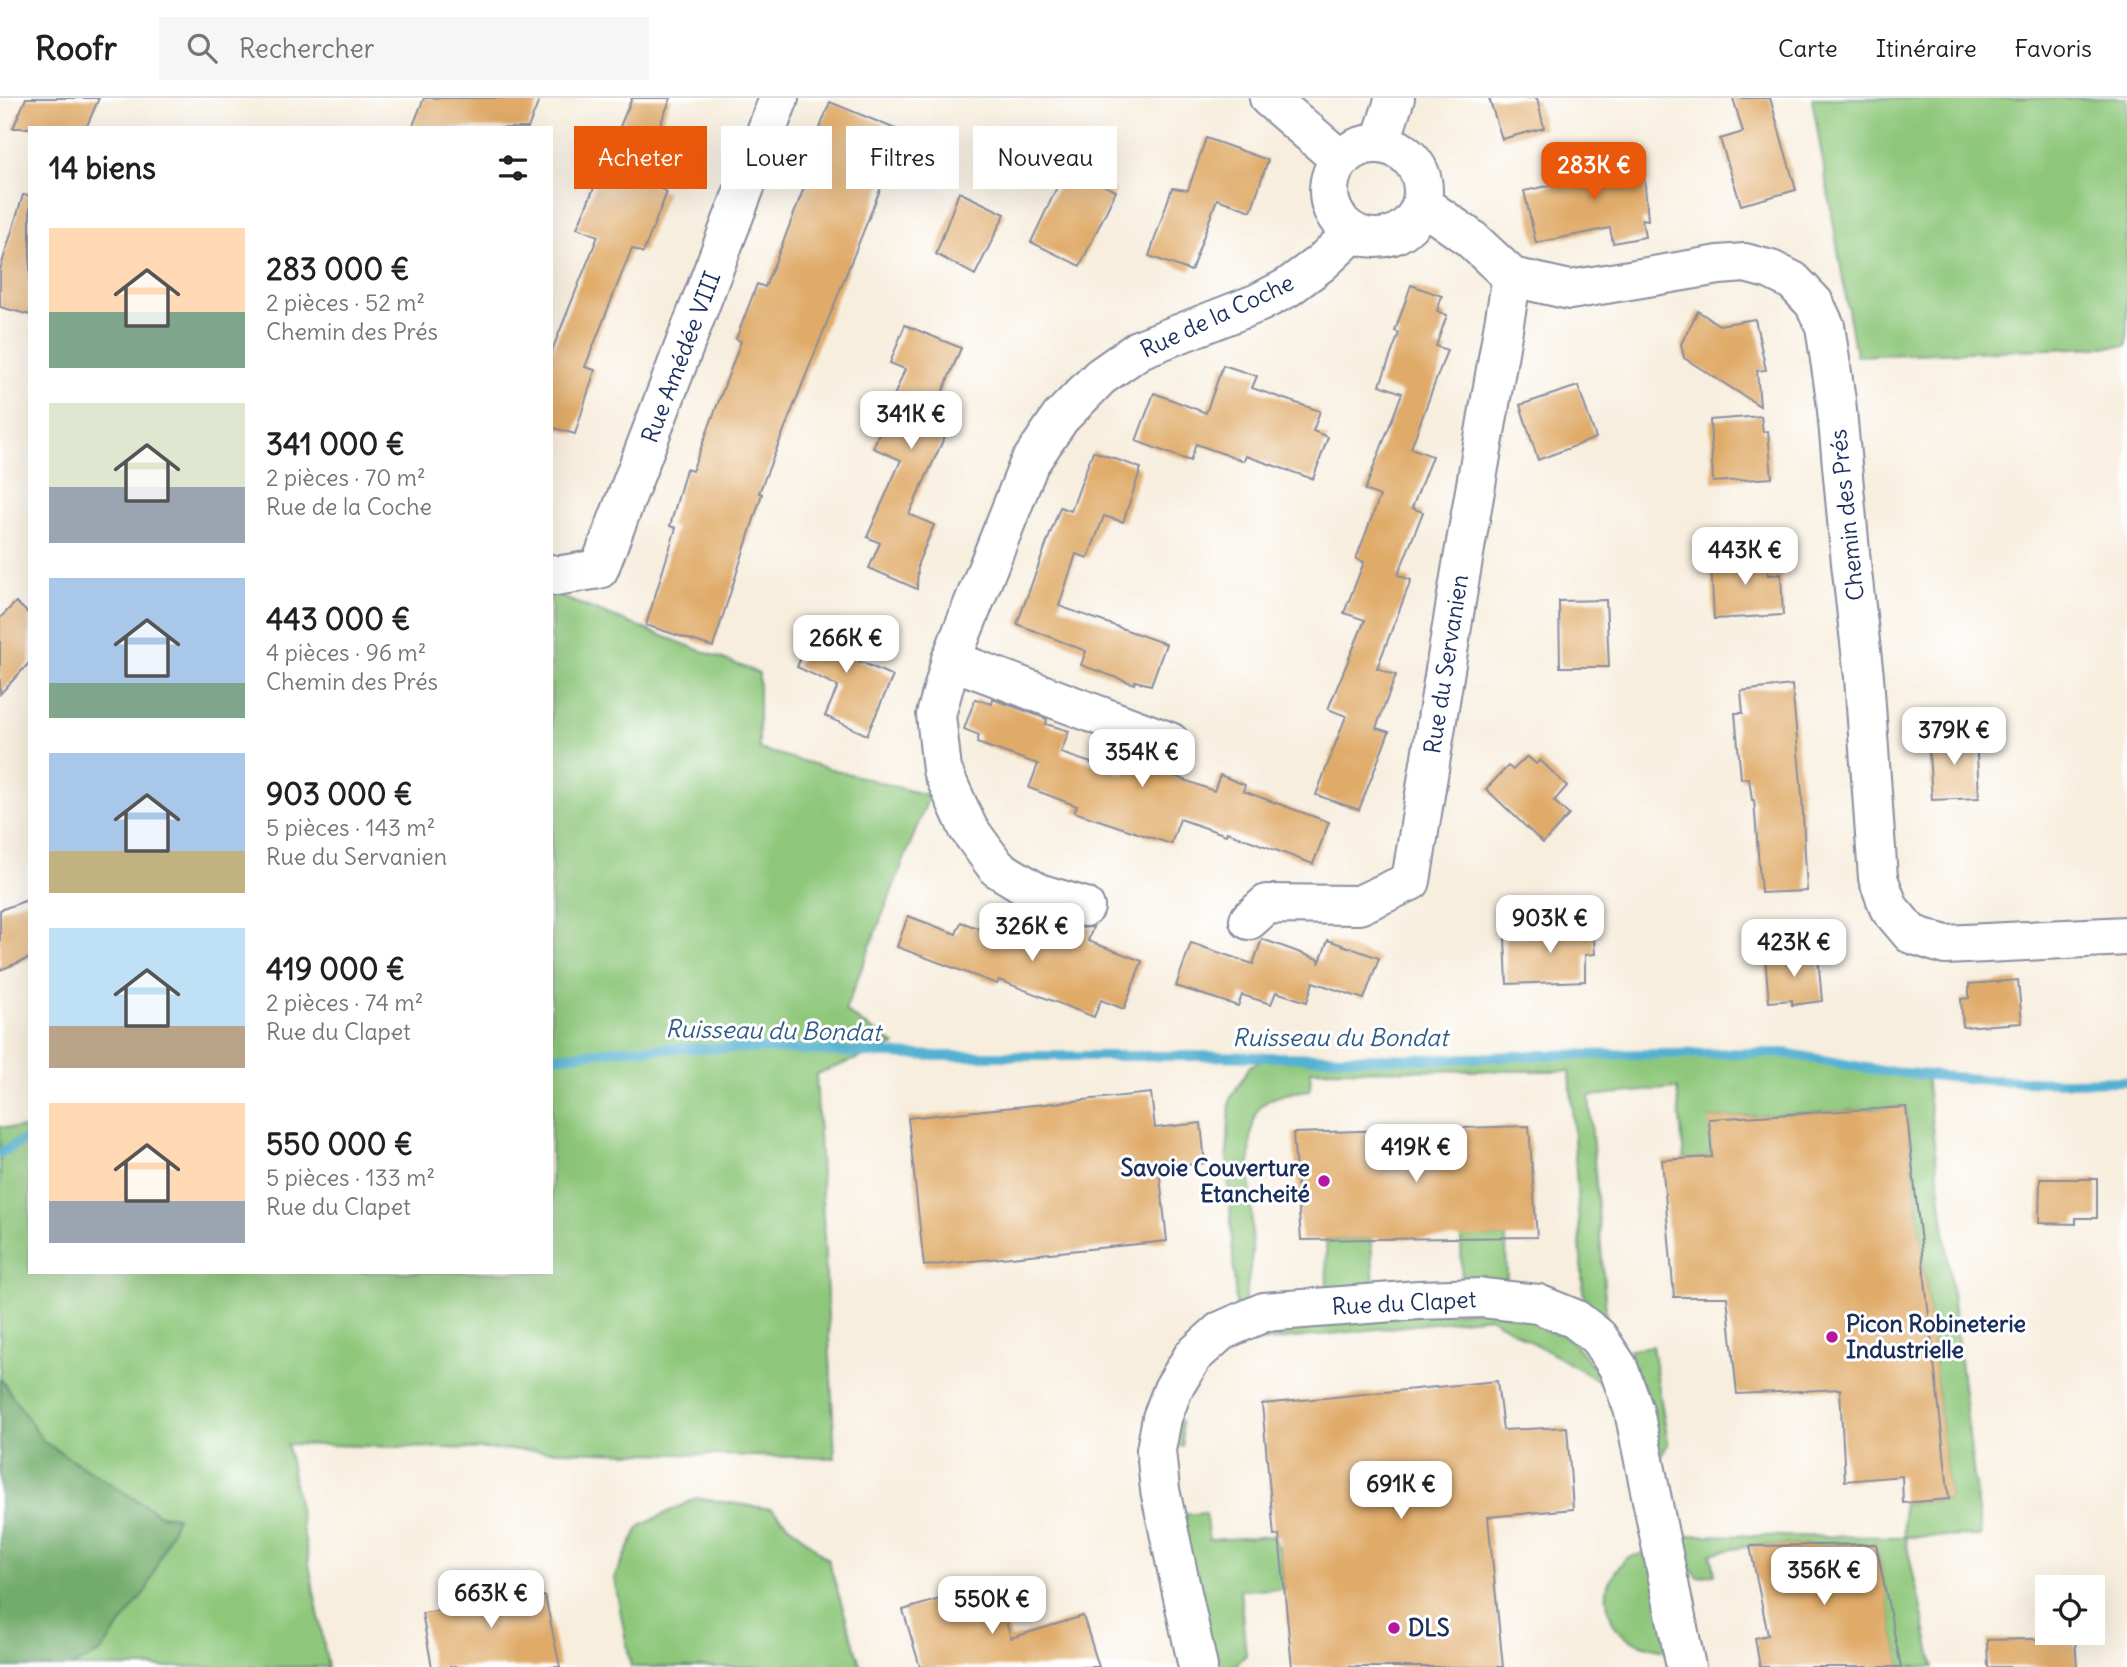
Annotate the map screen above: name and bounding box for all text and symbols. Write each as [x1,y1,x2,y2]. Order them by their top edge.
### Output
search box [159,17,649,80]
text: Roofr [35,27,117,69]
icon: search [183,29,221,67]
text: Rechercher [239,32,374,65]
text: Carte [1778,33,1838,63]
text: Itinéraire [1876,33,1977,63]
text: Favoris [2015,33,2092,63]
chip: Acheter [574,126,707,189]
chip: Louer [721,126,832,189]
chip: Filtres [846,126,959,189]
chip: Nouveau [973,126,1117,189]
pin: 283K € [1537,142,1651,202]
text: 14 biens [49,149,156,187]
icon: filters [494,149,532,187]
text: 283K € [1557,150,1631,179]
text: 283 000 € [266,250,410,288]
icon: home [105,256,189,340]
street label: Rue Amédée VIII [635,267,727,447]
street label: Rue de la Coche [1135,267,1298,364]
text: 2 pièces · 52 m² [266,288,425,317]
text: Chemin des Prés [266,317,438,346]
pin: 341K € [854,392,968,451]
text: 341K € [876,399,946,428]
text: 341 000 € [266,425,405,463]
street label: Chemin des Prés [1823,428,1870,602]
icon: home [105,431,189,515]
text: 2 pièces · 70 m² [266,463,426,492]
text: Rue de la Coche [266,492,432,521]
pin: 443K € [1688,528,1802,587]
text: 443K € [1708,535,1782,564]
street label: Rue du Servanien [1417,572,1474,756]
text: 443 000 € [266,600,411,638]
icon: home [105,606,189,690]
pin: 266K € [789,616,903,675]
text: 266K € [809,623,883,652]
text: 4 pièces · 96 m² [266,638,426,667]
text: Chemin des Prés [266,667,438,696]
pin: 379K € [1897,708,2011,767]
text: 379K € [1918,715,1990,744]
pin: 354K € [1085,730,1199,789]
text: 354K € [1105,737,1179,766]
text: 903 000 € [266,775,413,813]
icon: home [105,781,189,865]
text: 5 pièces · 143 m² [266,813,435,842]
text: Rue du Servanien [266,842,447,871]
pin: 903K € [1493,896,1607,955]
text: 903K € [1512,903,1588,932]
pin: 326K € [975,904,1089,963]
text: 326K € [995,911,1069,940]
pin: 423K € [1737,920,1851,979]
text: 423K € [1757,927,1831,956]
text: 419 000 € [266,950,405,988]
icon: home [105,956,189,1040]
text: 2 pièces · 74 m² [266,988,423,1017]
water label: Ruisseau du Bondat [665,1013,884,1047]
text: Rue du Clapet [266,1017,411,1046]
water label: Ruisseau du Bondat [1232,1022,1451,1052]
pin: 419K € [1359,1124,1473,1184]
text: 550 000 € [266,1125,413,1163]
icon: home [105,1131,189,1215]
text: 419K € [1381,1132,1451,1161]
place label: Savoie Couverture Etancheité [1121,1153,1310,1208]
text: 5 pièces · 133 m² [266,1163,435,1192]
marker: Savoie Couverture Etancheité [1316,1173,1332,1189]
text: Rue du Clapet [266,1192,411,1221]
street label: Rue du Clapet [1331,1284,1477,1321]
place label: Picon Robineterie Industrielle [1846,1309,2026,1364]
marker: Picon Robineterie Industrielle [1824,1329,1840,1345]
pin: 691K € [1344,1462,1458,1521]
text: 691K € [1366,1469,1436,1498]
pin: 356K € [1767,1548,1881,1607]
text: 356K € [1787,1555,1861,1584]
pin: 663K € [434,1570,548,1630]
map controls [2035,1575,2105,1645]
button: locate [2035,1575,2105,1645]
pin: 550K € [935,1576,1049,1636]
text: 663K € [454,1578,528,1607]
text: 550K € [954,1584,1030,1613]
place label: DLS [1408,1613,1450,1642]
marker: DLS [1386,1620,1402,1636]

